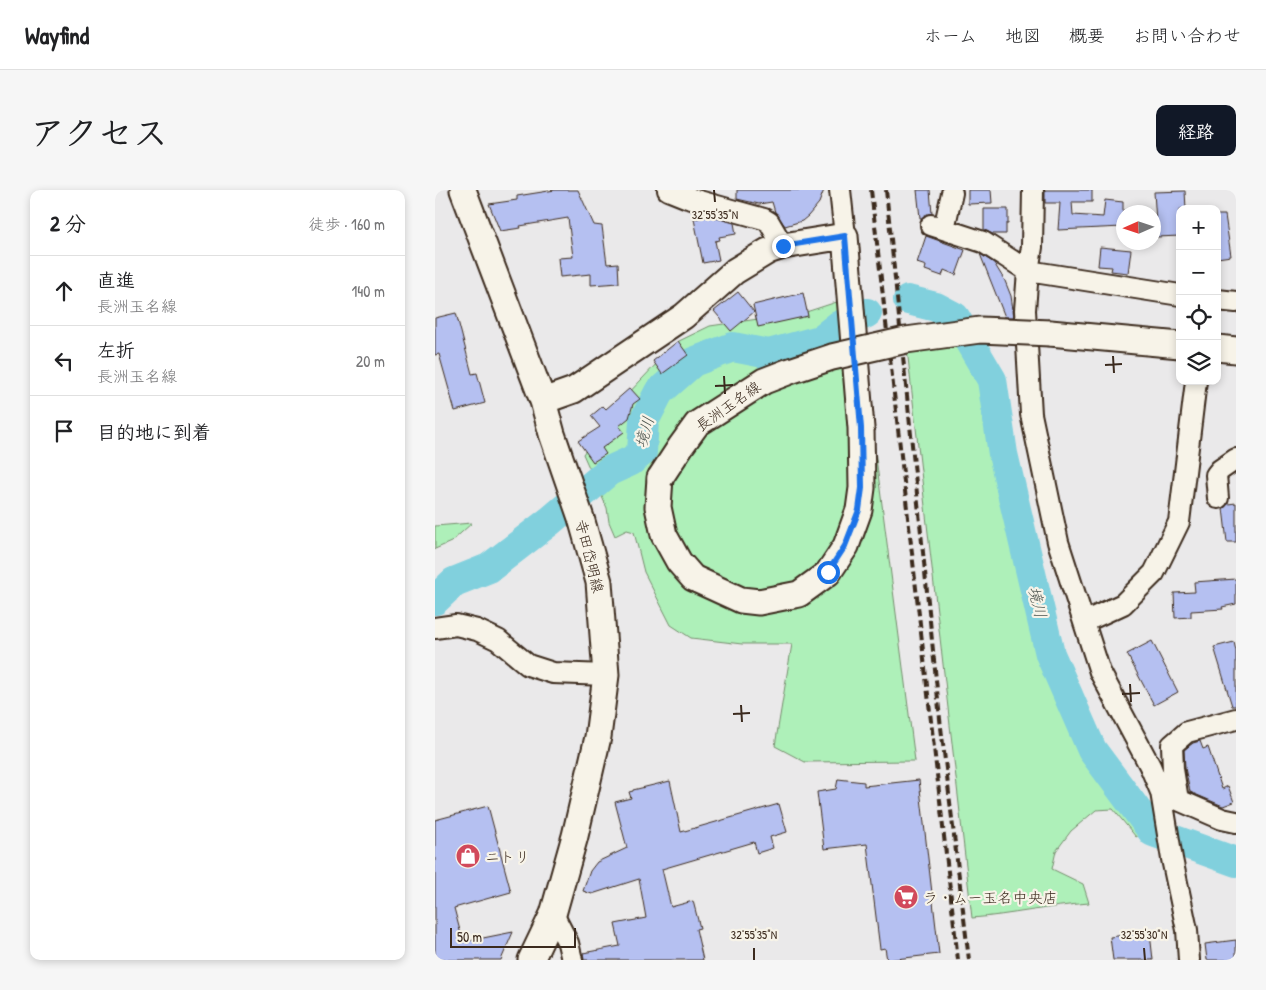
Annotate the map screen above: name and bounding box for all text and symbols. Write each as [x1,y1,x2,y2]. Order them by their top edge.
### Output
text: Wayfind [25,19,89,51]
text: ホーム [924,23,977,48]
text: 地図 [1005,23,1041,48]
text: 概要 [1069,23,1105,48]
text: お問い合わせ [1133,23,1241,48]
button: 経路 [1156,105,1236,156]
text: アクセス [30,109,168,156]
north arrow [1116,205,1161,250]
map controls [1176,205,1221,385]
button: + [1176,205,1221,250]
text: 32°55'35"N [692,206,738,223]
text: 2 分 [50,209,86,238]
text: 徒歩 · 160 m [309,213,385,235]
route end [772,235,795,258]
button: − [1176,250,1221,295]
text: 直進 [97,267,135,293]
icon: ahead [50,277,78,305]
text: 140 m [351,280,385,302]
text: 長洲玉名線 [97,295,177,317]
button: locate [1176,295,1221,340]
text: 左折 [97,337,135,363]
button: layers [1176,340,1221,385]
icon: left [50,347,78,375]
text: 20 m [356,350,385,372]
text: 長洲玉名線 [97,365,177,387]
street label: 長洲玉名線 [691,376,765,436]
water label: 境川 [629,414,659,450]
icon: arrive [50,417,78,445]
text: 目的地に到着 [97,419,211,445]
street label: 寺田岱明線 [571,517,609,595]
route start [817,561,840,584]
water label: 境川 [1024,584,1052,620]
shop icon: ニトリ [455,843,481,869]
place label: ニトリ [485,846,530,867]
supermarket icon: ラ・ムー玉名中央店 [893,884,919,910]
place label: ラ・ムー玉名中央店 [923,887,1057,908]
scale bar [450,925,576,948]
text: 32°55'35"N [731,926,777,943]
text: 32°55'30"N [1121,926,1167,943]
text: 50 m [457,927,482,946]

